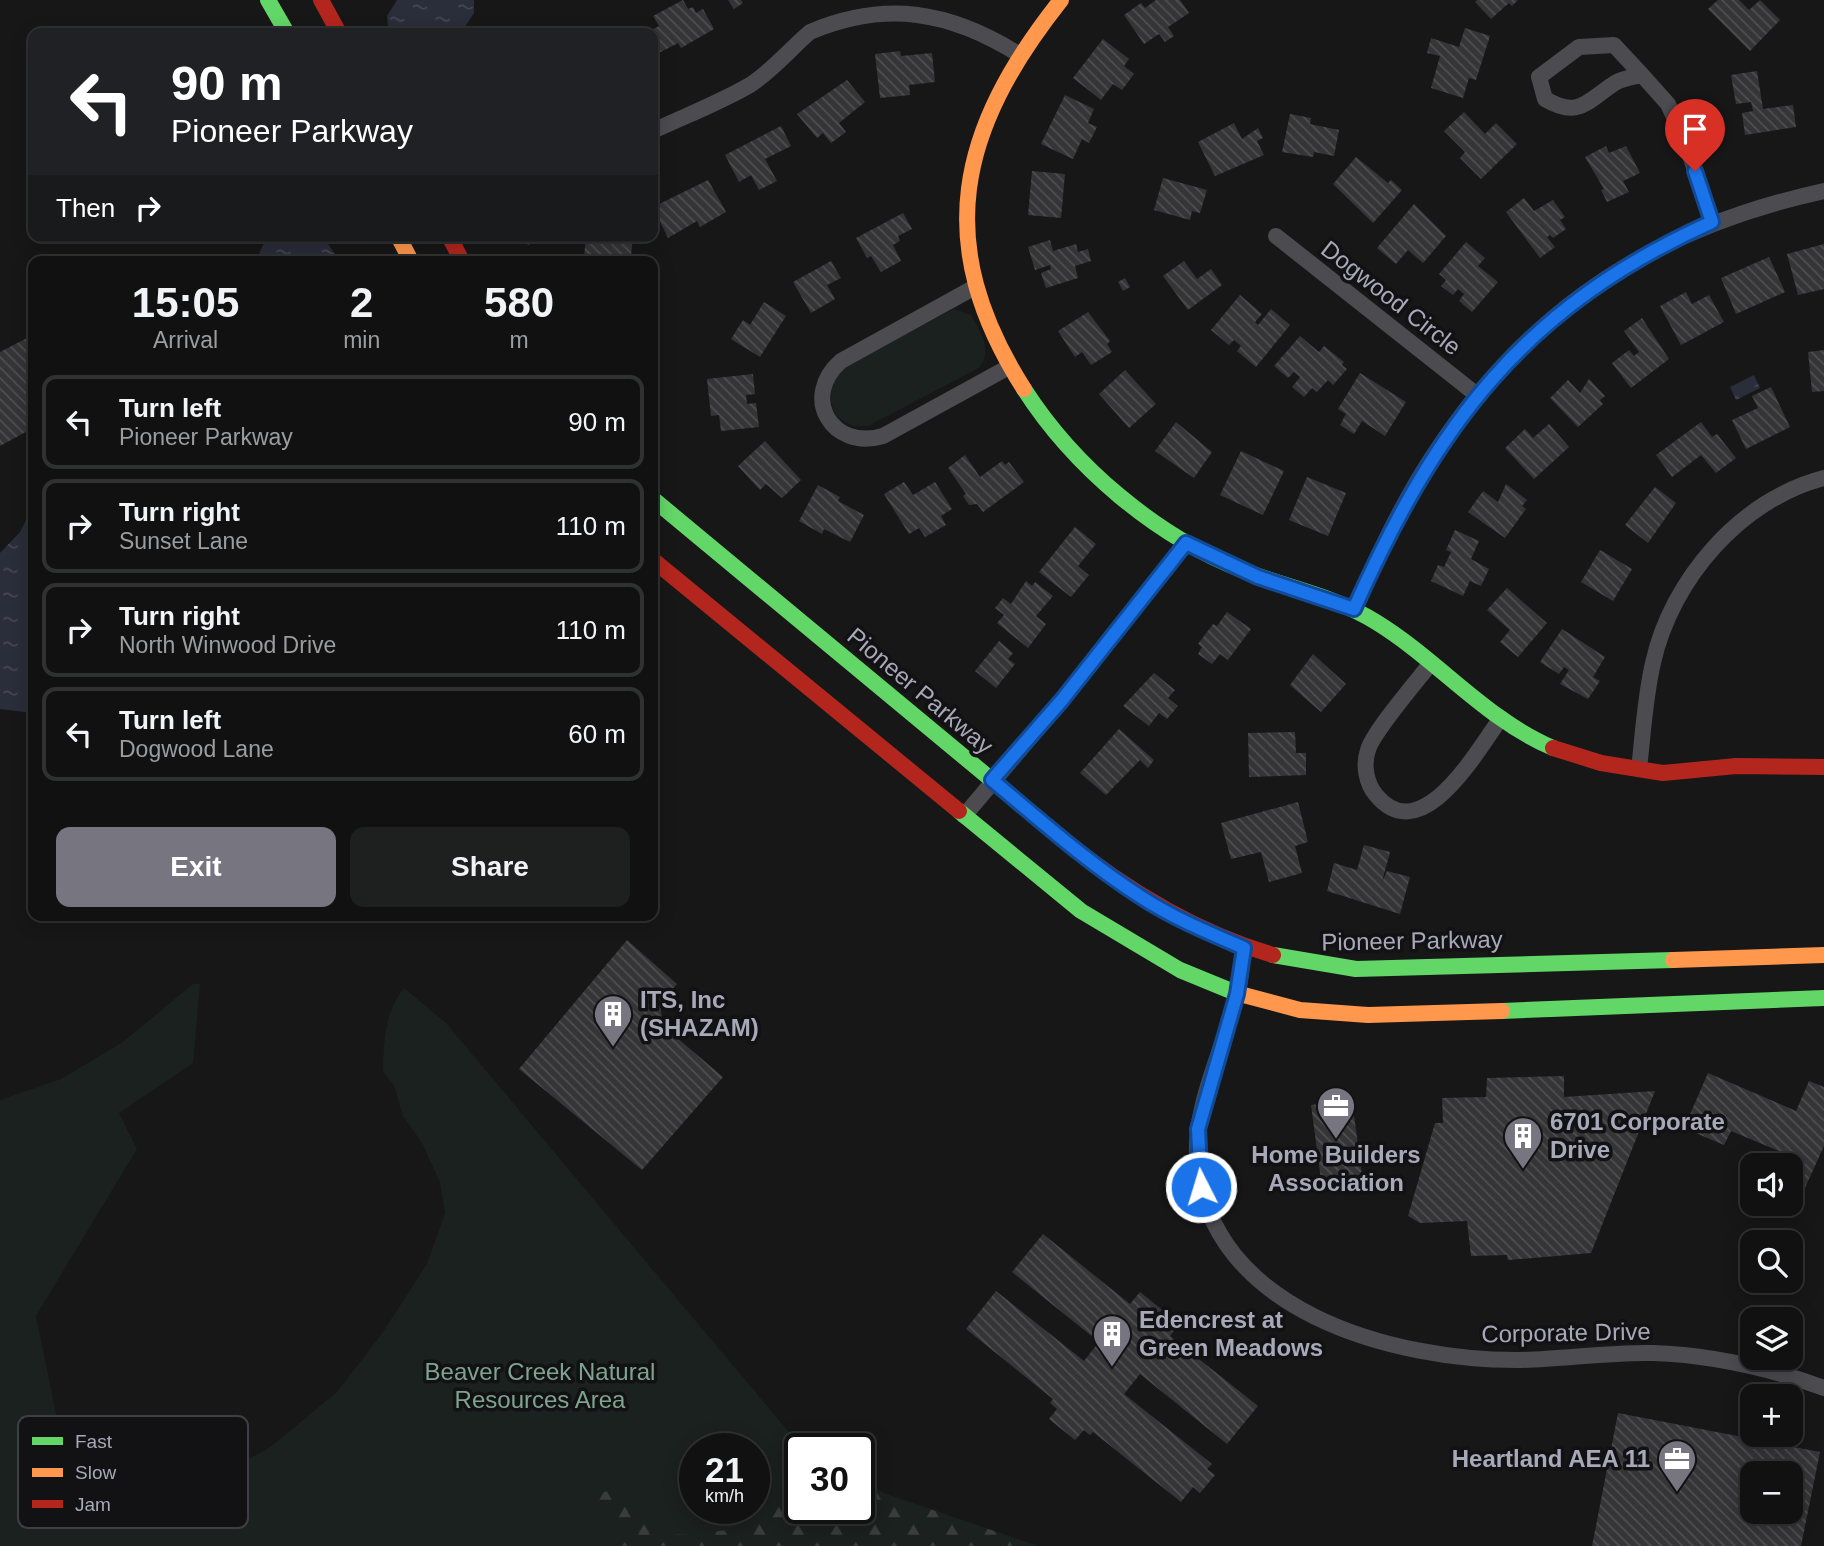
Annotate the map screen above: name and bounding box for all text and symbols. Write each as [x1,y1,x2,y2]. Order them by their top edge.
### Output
icon: left [56,56,147,147]
text: 90 m [171,56,283,110]
pin [1665,99,1725,171]
icon: arrive [1676,110,1714,148]
text: Pioneer Parkway [171,113,413,149]
icon: right [129,189,167,227]
text: Then [56,193,115,223]
street label: Dogwood Circle [1316,235,1466,360]
text: 15:05 [132,279,239,326]
text: 2 [350,279,373,326]
text: 580 [484,279,554,326]
text: Arrival [153,327,218,353]
text: min [343,327,380,353]
text: m [510,327,529,353]
text: Turn left [119,393,221,423]
icon: left [60,403,98,441]
text: 90 m [568,407,626,437]
text: Pioneer Parkway [119,424,293,450]
text: Turn right [119,497,240,527]
icon: right [60,507,98,545]
text: 110 m [556,511,626,541]
text: Sunset Lane [119,528,248,554]
text: Turn right [119,601,240,631]
icon: right [60,611,98,649]
text: 110 m [556,615,626,645]
street label: Pioneer Parkway [842,622,998,759]
text: North Winwood Drive [119,632,336,658]
text: Turn left [119,705,221,735]
icon: left [60,715,98,753]
text: 60 m [568,719,626,749]
text: Dogwood Lane [119,736,274,762]
button: Exit [56,827,336,907]
button: Share [350,827,630,907]
street label: Pioneer Parkway [1321,925,1503,956]
place label: ITS, Inc (SHAZAM) [640,986,759,1041]
building icon: ITS, Inc (SHAZAM) [592,993,634,1048]
office icon: Home Builders Association [1315,1085,1357,1140]
place label: 6701 Corporate Drive [1550,1108,1725,1163]
building icon: 6701 Corporate Drive [1502,1115,1544,1170]
place label: Home Builders Association [1251,1141,1421,1196]
position arrow [1164,1150,1238,1224]
map controls [1740,1153,1803,1524]
button: sound [1740,1153,1803,1216]
button: search [1740,1230,1803,1293]
place label: Edencrest at Green Meadows [1139,1306,1323,1361]
button: layers [1740,1307,1803,1370]
building icon: Edencrest at Green Meadows [1091,1313,1133,1368]
street label: Corporate Drive [1481,1318,1651,1347]
park label: Beaver Creek Natural Resources Area [425,1358,655,1413]
button: + [1740,1384,1803,1447]
legend [18,1416,248,1528]
text: Fast [75,1431,113,1452]
speed limit sign: 30 [784,1433,875,1524]
office icon: Heartland AEA 11 [1656,1438,1698,1493]
place label: Heartland AEA 11 [1452,1445,1650,1472]
text: 21 [705,1450,744,1489]
button: − [1740,1461,1803,1524]
text: Slow [75,1462,116,1483]
text: km/h [705,1486,744,1506]
text: Jam [75,1494,111,1515]

